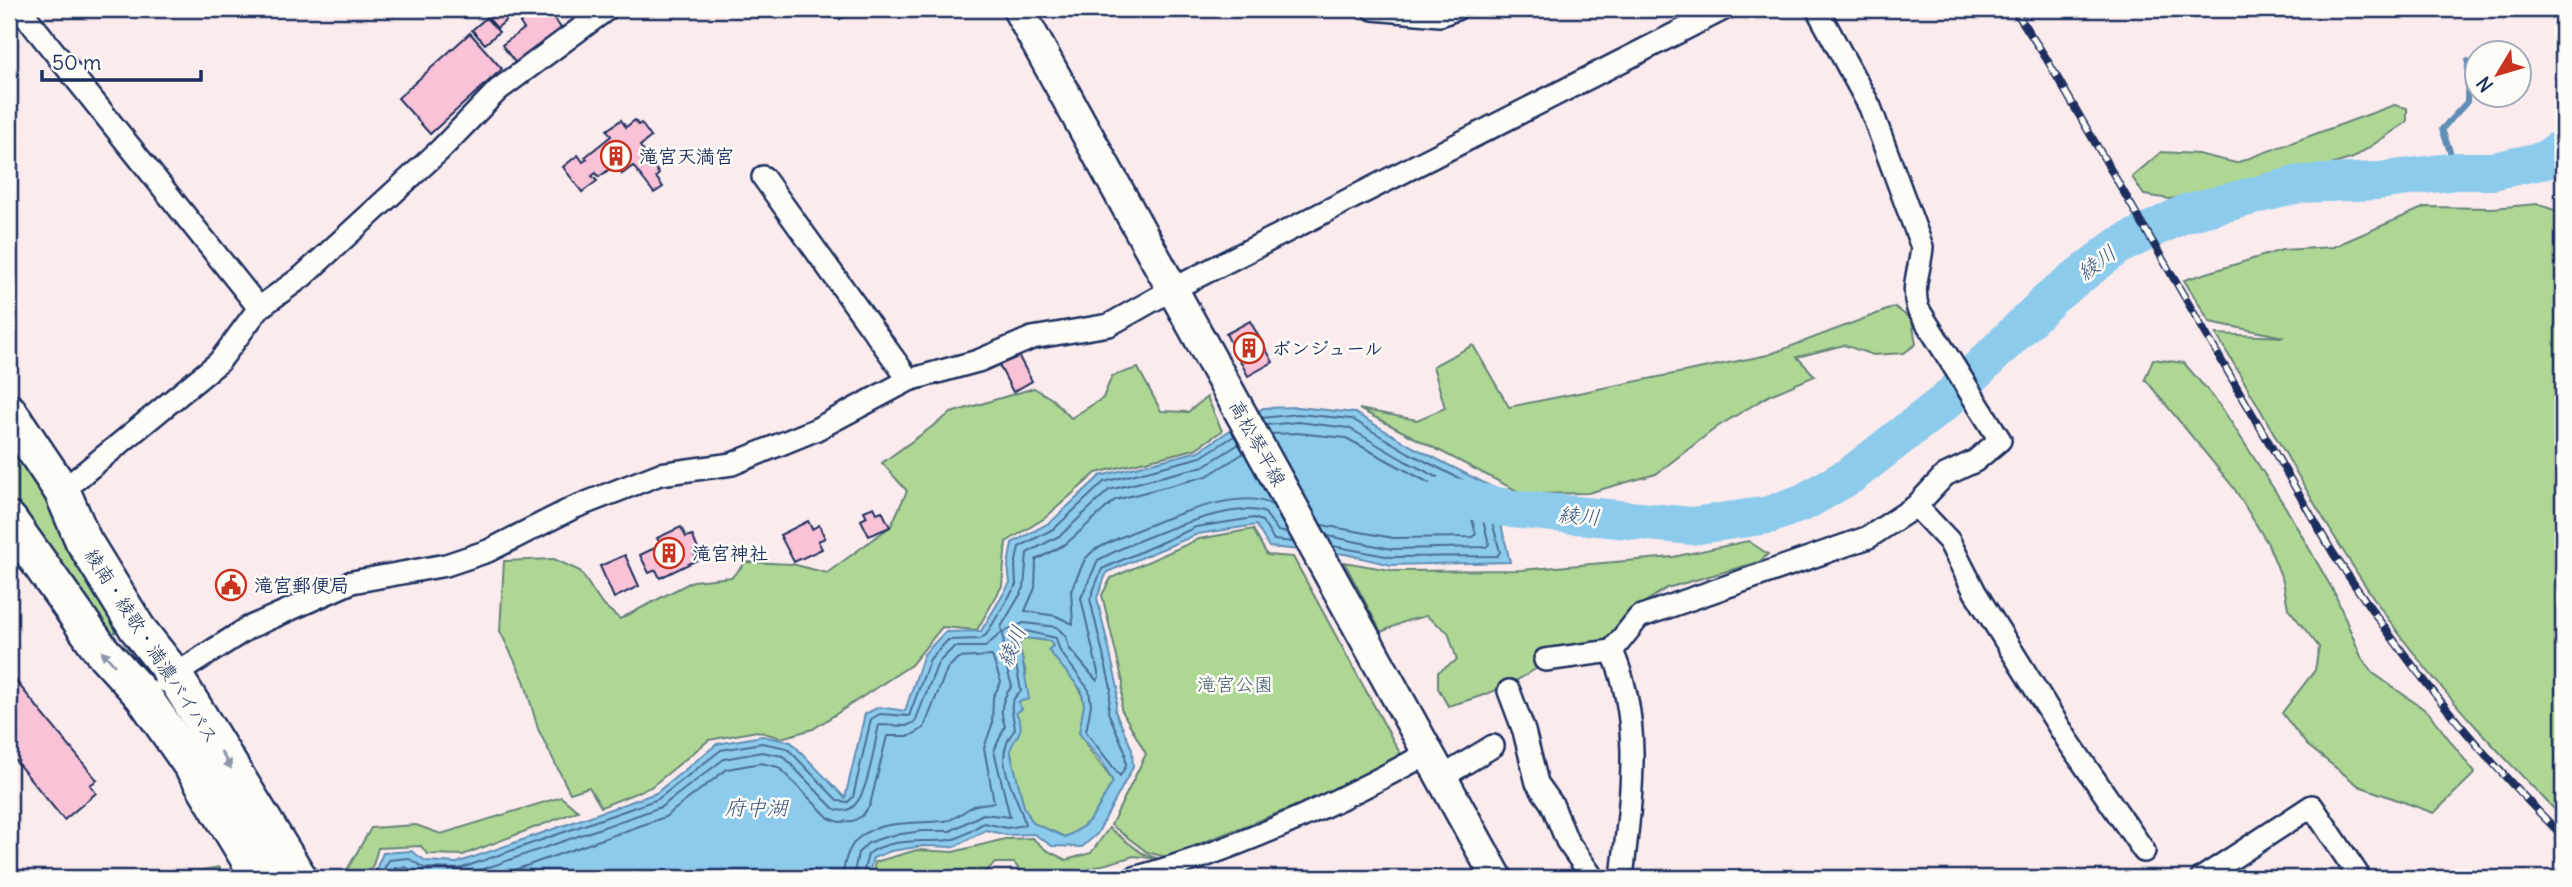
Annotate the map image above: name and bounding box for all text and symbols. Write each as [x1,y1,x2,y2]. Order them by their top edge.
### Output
scale bar [42,38,201,82]
north arrow [2464,38,2534,108]
text: 50 m [52,49,101,76]
text: N [2471,72,2498,97]
building icon: 滝宮天満宮 [599,139,633,173]
place label: 滝宮天満宮 [639,144,734,168]
water label: 綾川 [2072,239,2122,286]
building icon: ボンジュール [1232,331,1266,365]
place label: ボンジュール [1272,336,1383,360]
street label: 高松琴平線 [1224,396,1292,490]
water label: 綾川 [1557,500,1601,531]
building icon: 滝宮神社 [652,536,686,570]
place label: 滝宮神社 [692,541,768,565]
street label: 綾南・綾歌・満濃バイパス [80,544,224,748]
public building icon: 滝宮郵便局 [214,568,248,602]
place label: 滝宮郵便局 [254,573,349,597]
water label: 綾川 [991,621,1032,670]
one-way arrow [101,649,116,666]
park label: 滝宮公園 [1197,672,1273,696]
one-way arrow [219,751,232,770]
water label: 府中湖 [725,794,789,821]

